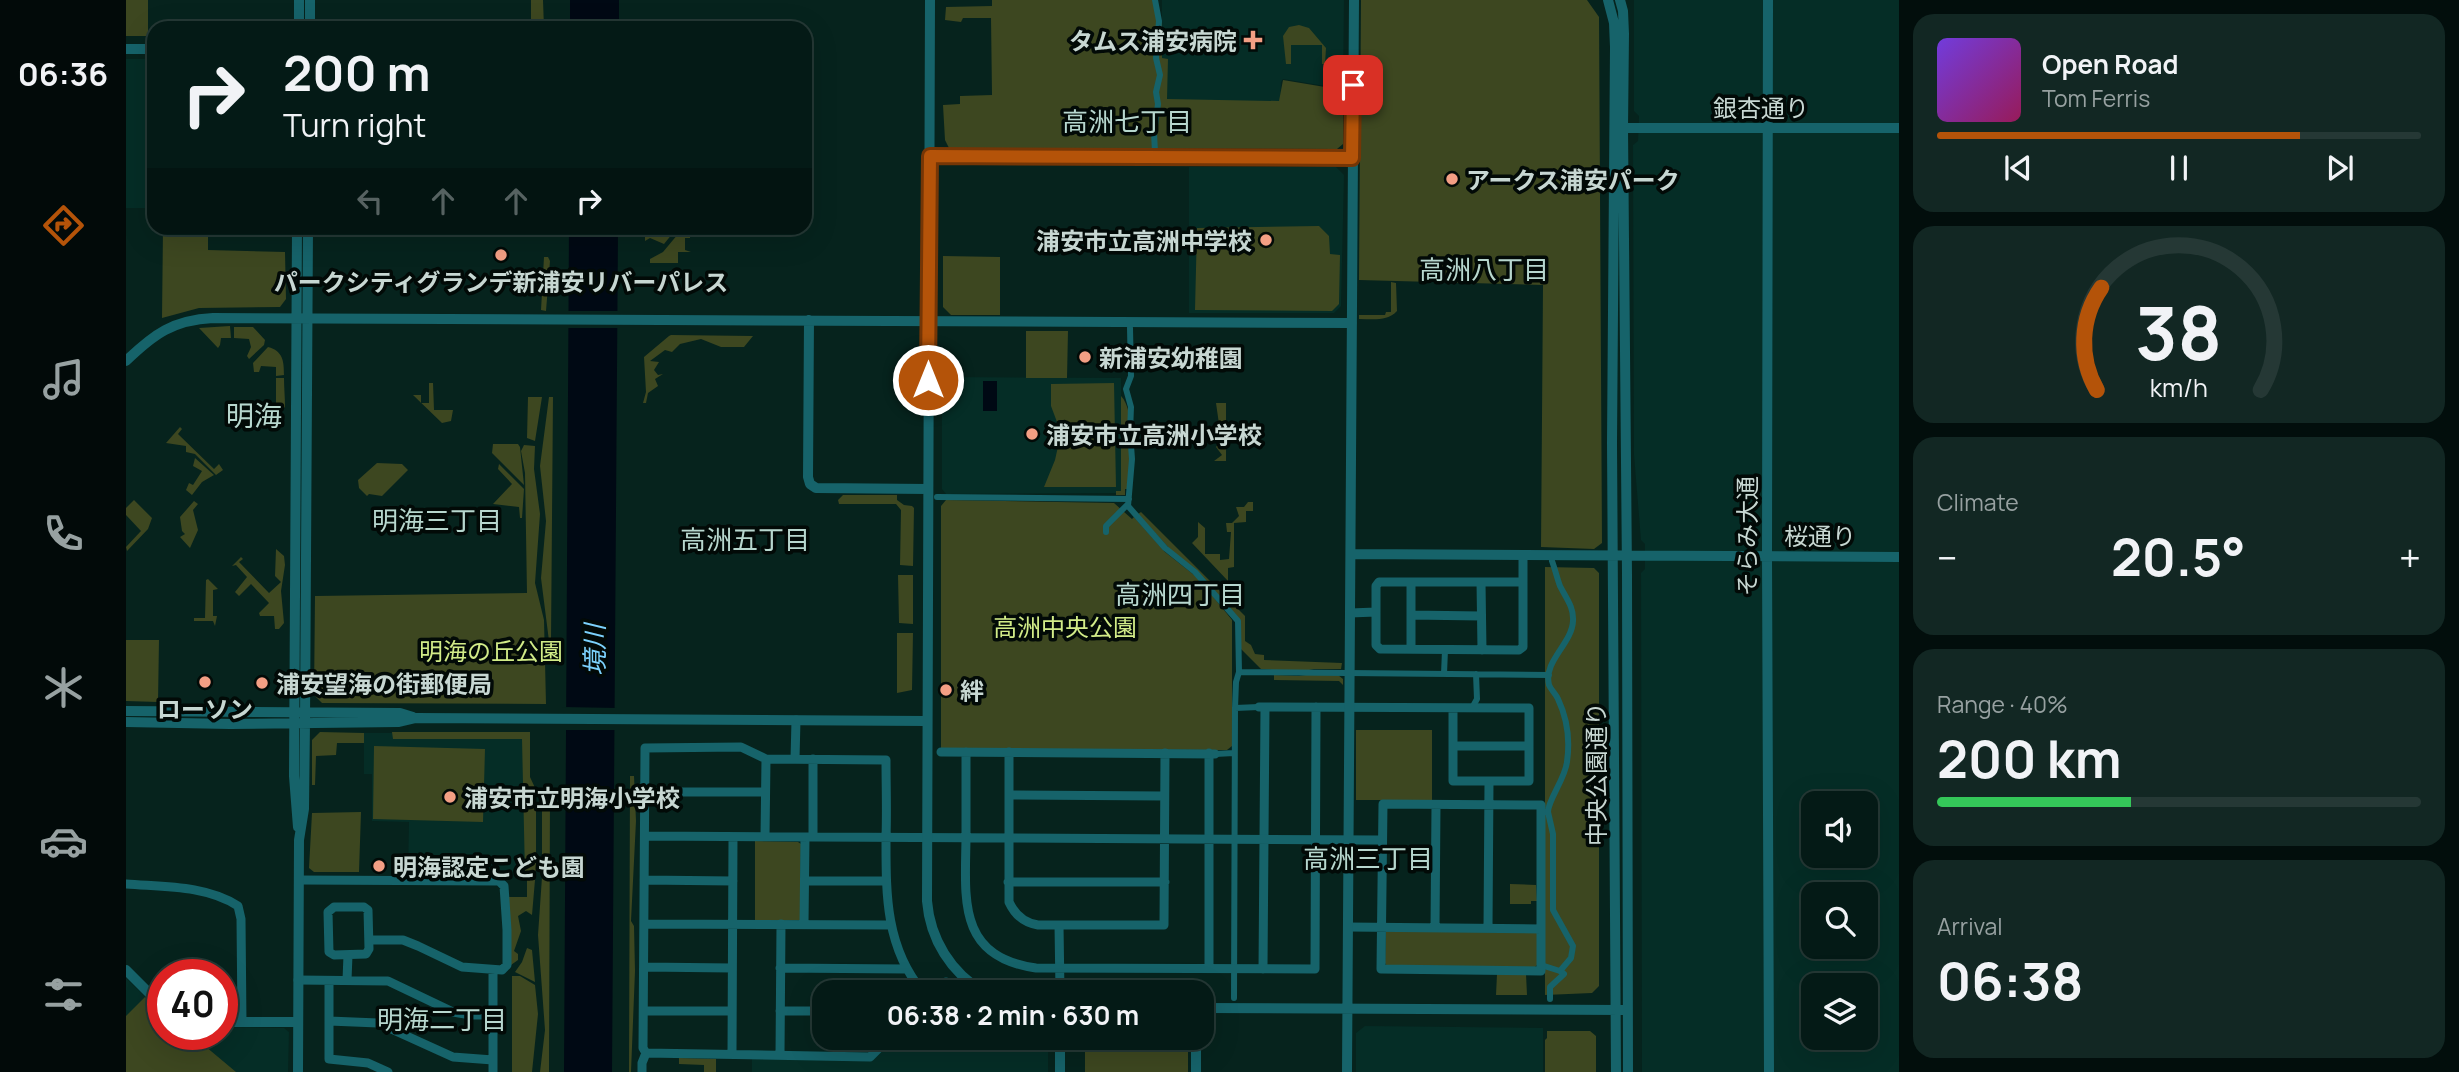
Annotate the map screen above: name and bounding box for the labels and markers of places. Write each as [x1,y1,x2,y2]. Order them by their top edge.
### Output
place label: タムス浦安病院 [1069,24,1237,57]
marker: タムス浦安病院 [1243,30,1263,50]
pin [1323,55,1383,115]
place label: アークス浦安パーク [1466,163,1680,196]
marker: アークス浦安パーク [1444,171,1460,187]
place label: 浦安市立高洲中学校 [1036,224,1252,257]
marker: 浦安市立高洲中学校 [1258,232,1274,248]
marker: パークシティグランデ新浦安リバーパレス [493,247,509,263]
place label: パークシティグランデ新浦安リバーパレス [274,265,728,298]
place label: 新浦安幼稚園 [1099,341,1243,374]
marker: 新浦安幼稚園 [1077,349,1093,365]
place label: 浦安市立高洲小学校 [1046,418,1262,451]
marker: 浦安市立高洲小学校 [1024,426,1040,442]
place label: 浦安望海の街郵便局 [276,667,492,700]
marker: ローソン [197,674,213,690]
place label: 絆 [960,674,984,707]
marker: 浦安望海の街郵便局 [254,675,270,691]
marker: 絆 [938,682,954,698]
place label: ローソン [157,692,253,725]
place label: 浦安市立明海小学校 [464,781,680,814]
marker: 浦安市立明海小学校 [442,789,458,805]
place label: 明海認定こども園 [393,850,585,883]
marker: 明海認定こども園 [371,858,387,874]

